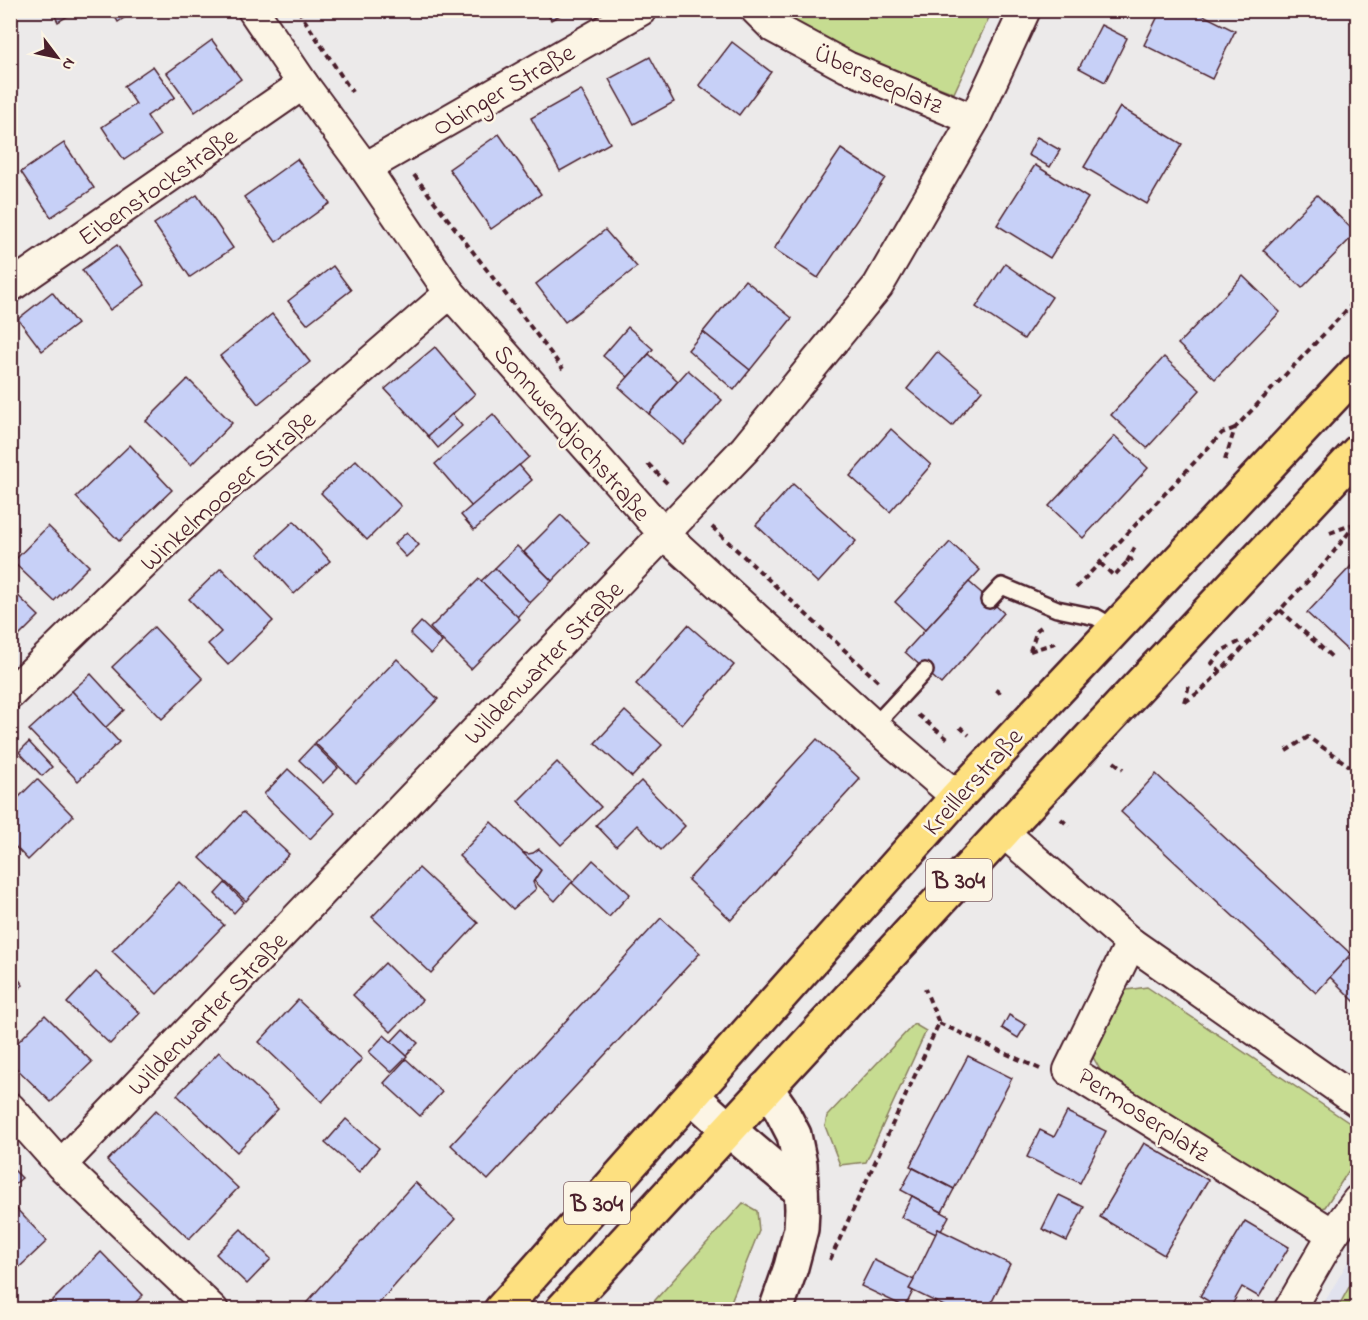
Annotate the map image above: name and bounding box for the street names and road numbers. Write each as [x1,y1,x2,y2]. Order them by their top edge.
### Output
street label: Obinger Straße [426,35,583,148]
street label: Überseeplatz [807,35,949,126]
street label: Eibenstockstraße [71,119,246,257]
street label: Sonnwendjochstraße [483,337,659,531]
street label: Winkelmooser Straße [132,402,326,582]
street label: Wildenwarter Straße [456,573,634,755]
street label: Kreillerstraße [915,720,1034,846]
road number: B 304 [926,859,992,901]
street label: Wildenwarter Straße [120,924,298,1106]
street label: Permoserplatz [1069,1059,1216,1174]
road number: B 304 [564,1182,630,1224]

